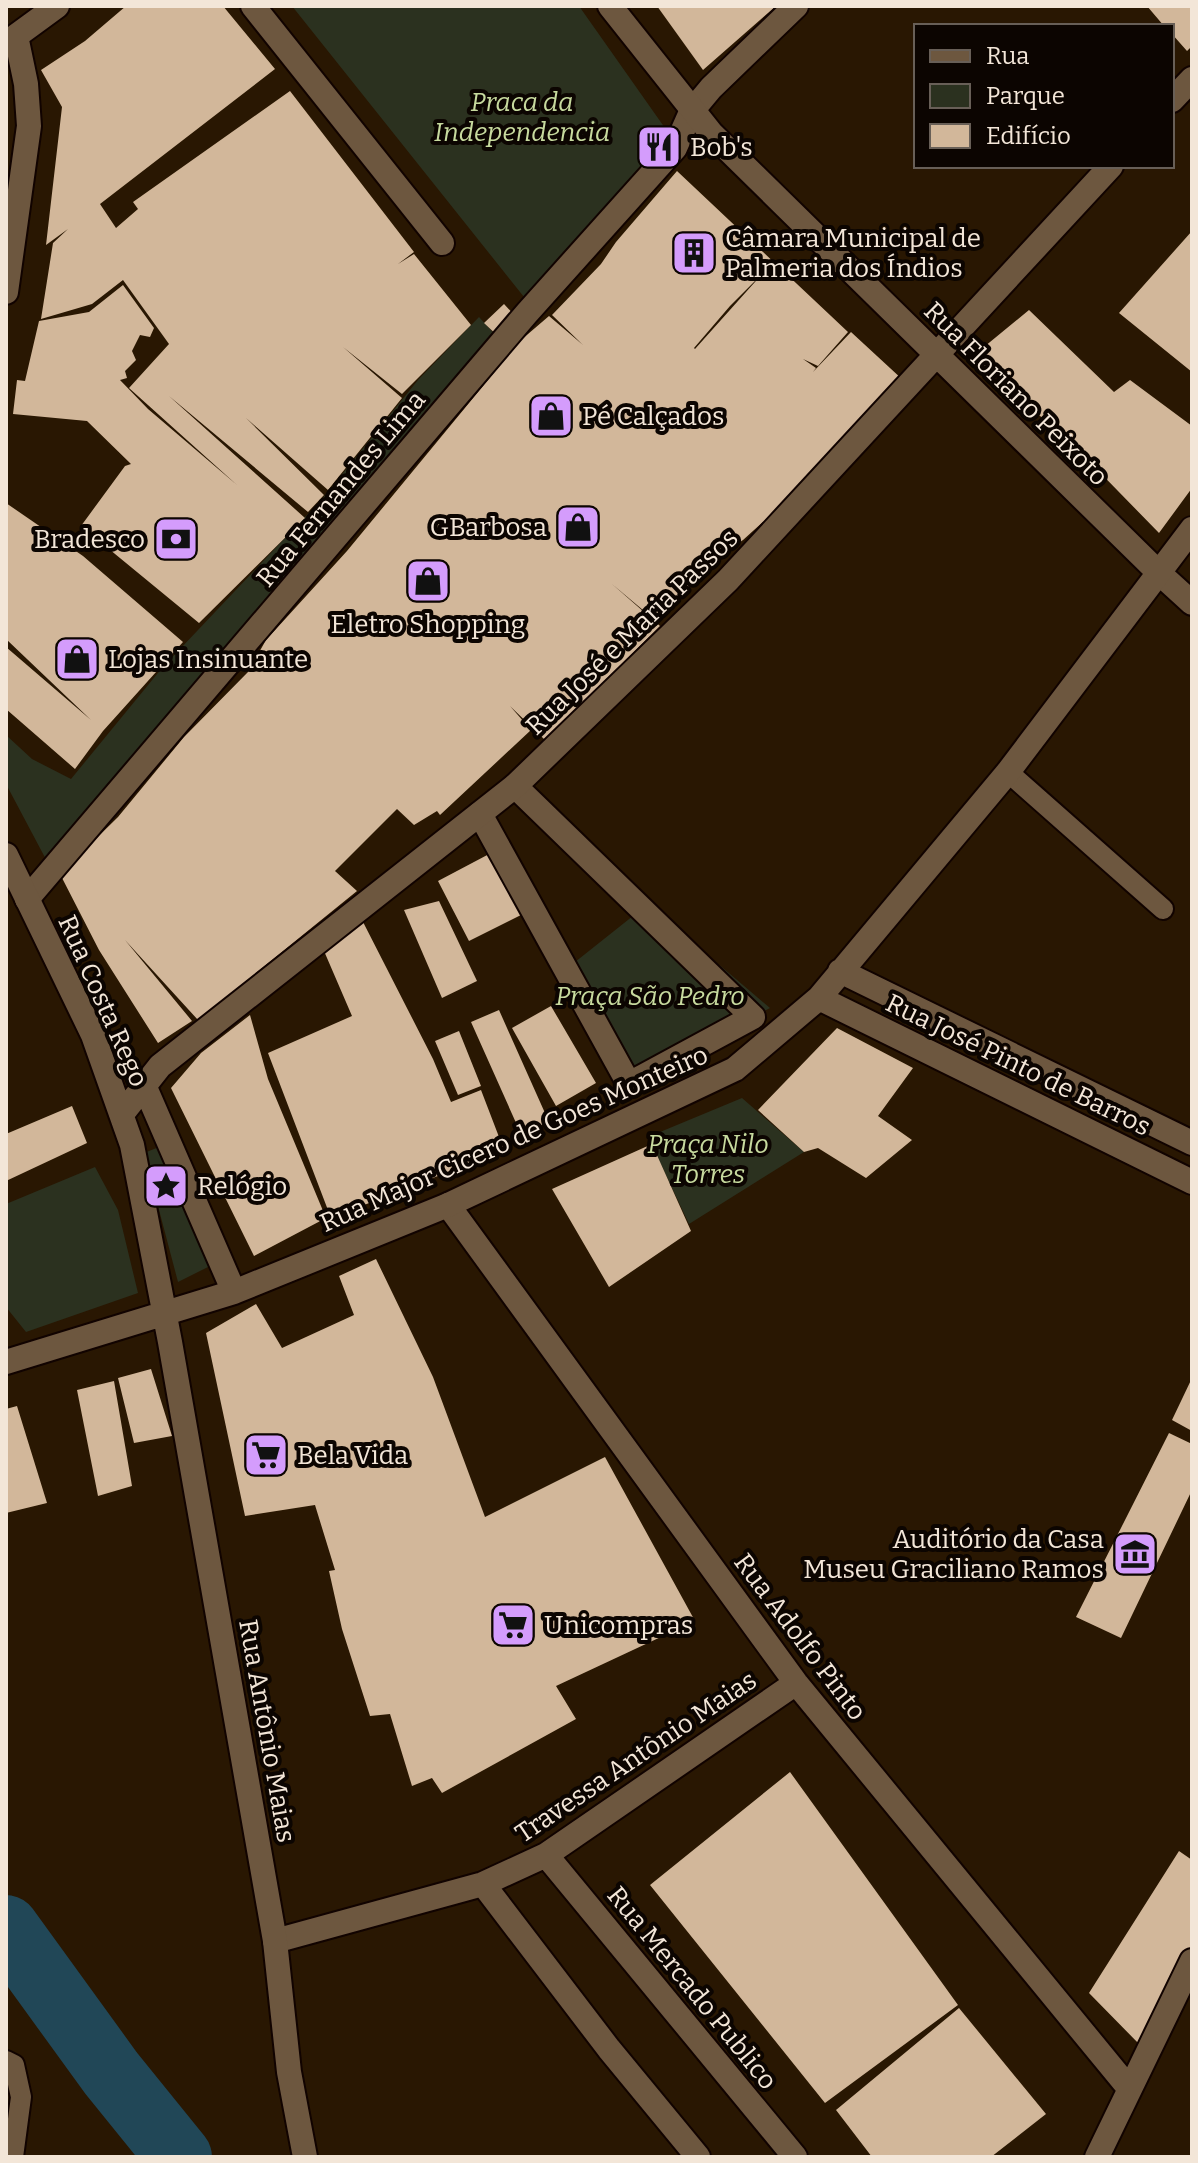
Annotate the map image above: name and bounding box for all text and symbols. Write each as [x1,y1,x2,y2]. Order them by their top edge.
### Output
legend [914,24,1174,168]
text: Rua [986,42,1029,70]
text: Parque [986,82,1065,110]
park label: Praca da Independencia [434,87,610,148]
text: Edifício [986,122,1071,150]
restaurant icon: Bob's [635,123,683,171]
place label: Bob's [690,132,753,163]
place label: Câmara Municipal de Palmeria dos Índios [725,223,981,284]
building icon: Câmara Municipal de Palmeria dos Índios [670,229,718,277]
street label: Rua Floriano Peixoto [918,296,1114,492]
street label: Rua Fernandes Lima [250,385,432,593]
shop icon: Pé Calçados [527,392,575,440]
place label: Pé Calçados [582,401,724,432]
shop icon: GBarbosa [554,503,602,551]
place label: GBarbosa [430,512,547,543]
bank icon: Bradesco [152,515,200,563]
street label: Rua José e Maria Passos [519,523,745,741]
place label: Bradesco [34,524,145,555]
shop icon: Eletro Shopping [404,557,452,605]
place label: Eletro Shopping [331,609,525,640]
shop icon: Lojas Insinuante [53,635,101,683]
place label: Lojas Insinuante [108,644,308,675]
street label: Rua Costa Rego [51,911,155,1091]
park label: Praça São Pedro [555,981,745,1012]
street label: Rua José Pinto de Barros [881,987,1155,1143]
street label: Rua Major Cicero de Goes Monteiro [315,1039,713,1239]
park label: Praça Nilo Torres [647,1129,769,1190]
place icon: Relógio [142,1162,190,1210]
place label: Relógio [197,1171,287,1202]
supermarket icon: Bela Vida [242,1431,290,1479]
place label: Bela Vida [297,1440,408,1471]
place label: Auditório da Casa Museu Graciliano Ramos [803,1524,1104,1585]
museum icon: Auditório da Casa Museu Graciliano Ramos [1111,1530,1159,1578]
street label: Rua Adolfo Pinto [727,1548,873,1726]
supermarket icon: Unicompras [489,1601,537,1649]
place label: Unicompras [544,1610,693,1641]
street label: Rua Antônio Maias [232,1617,302,1845]
street label: Travessa Antônio Maias [509,1665,763,1849]
street label: Rua Mercado Publico [601,1880,783,2096]

